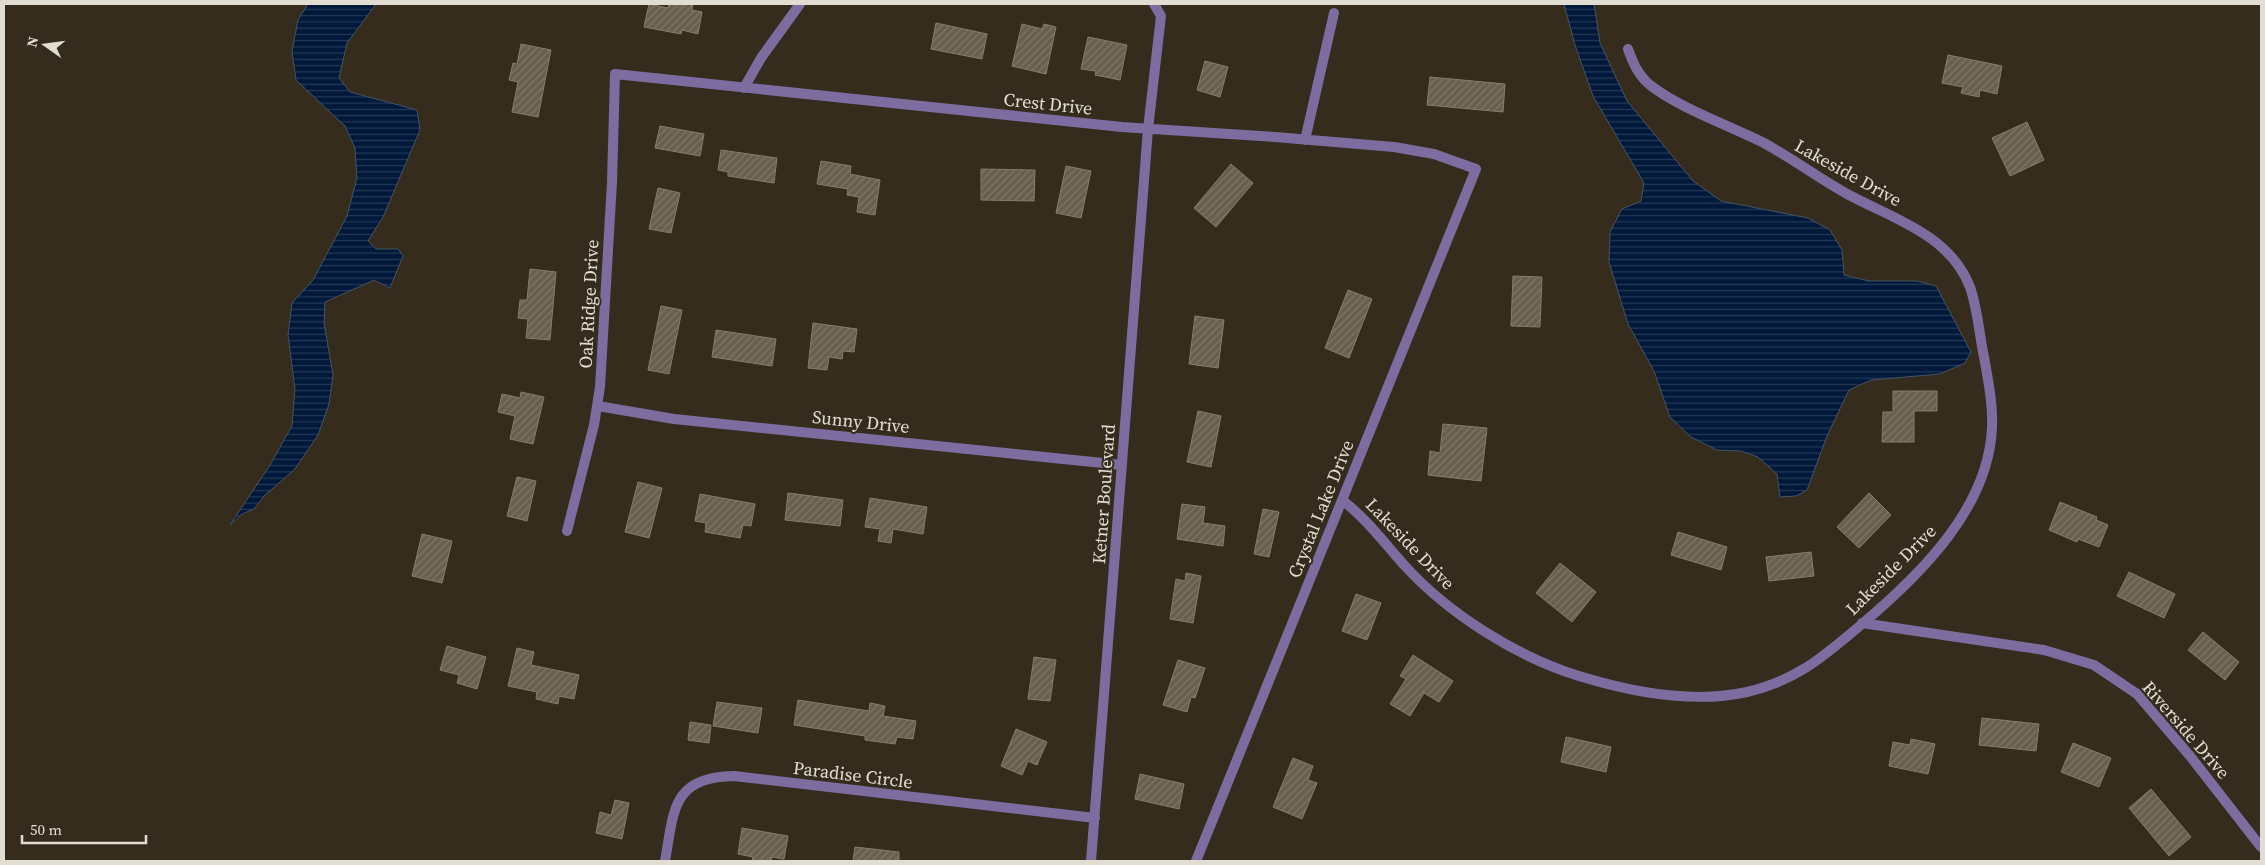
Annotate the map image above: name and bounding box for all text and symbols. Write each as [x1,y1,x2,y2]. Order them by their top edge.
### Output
north arrow [20,20,70,70]
text: N [21,34,43,49]
street label: Crest Drive [1002,86,1094,121]
street label: Lakeside Drive [1790,133,1906,212]
street label: Oak Ridge Drive [573,239,604,369]
street label: Sunny Drive [811,404,911,439]
street label: Ketner Boulevard [1086,423,1121,565]
street label: Crystal Lake Drive [1281,436,1360,582]
street label: Lakeside Drive [1360,492,1461,595]
street label: Lakeside Drive [1840,519,1941,620]
street label: Riverside Drive [2137,675,2236,784]
street label: Paradise Circle [792,755,914,794]
scale bar [22,812,146,844]
text: 50 m [30,819,62,840]

